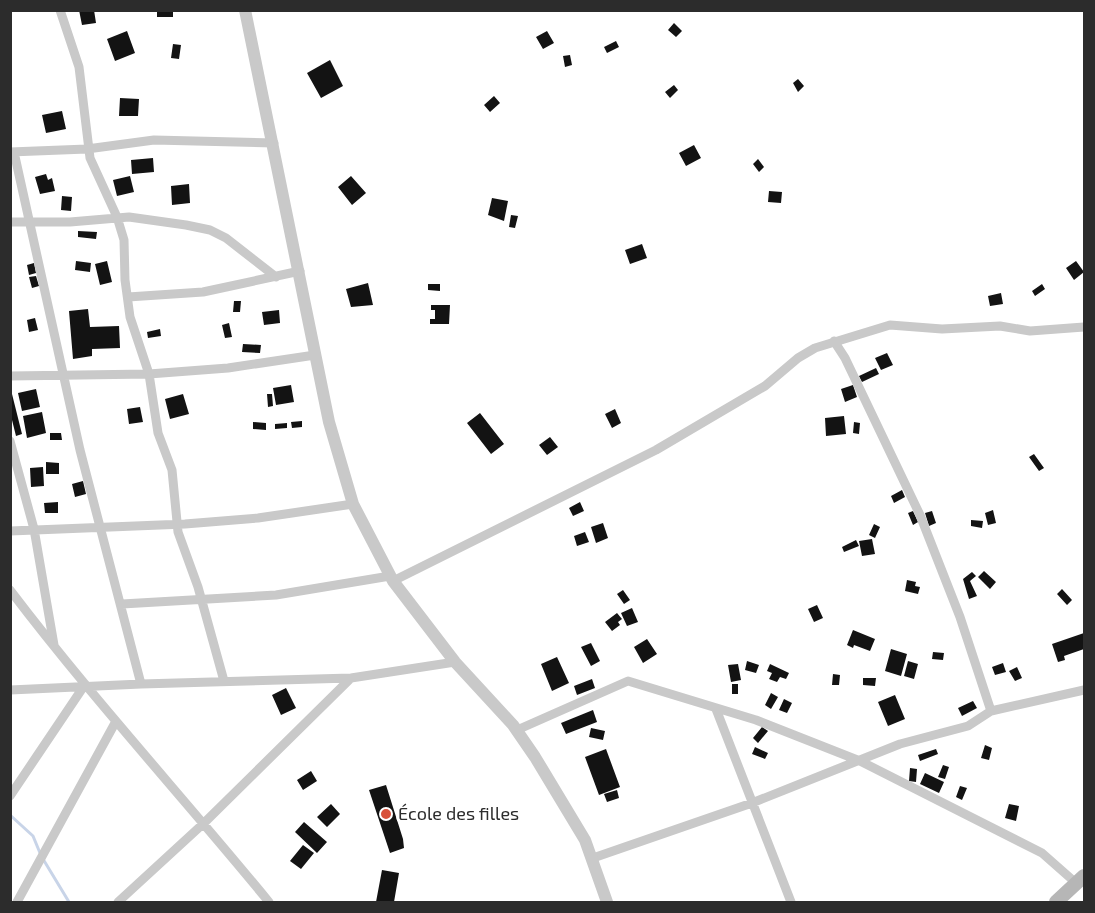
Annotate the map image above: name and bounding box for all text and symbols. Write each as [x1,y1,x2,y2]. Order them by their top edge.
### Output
place label: École des filles [398,802,519,824]
marker: École des filles [379,807,393,821]

